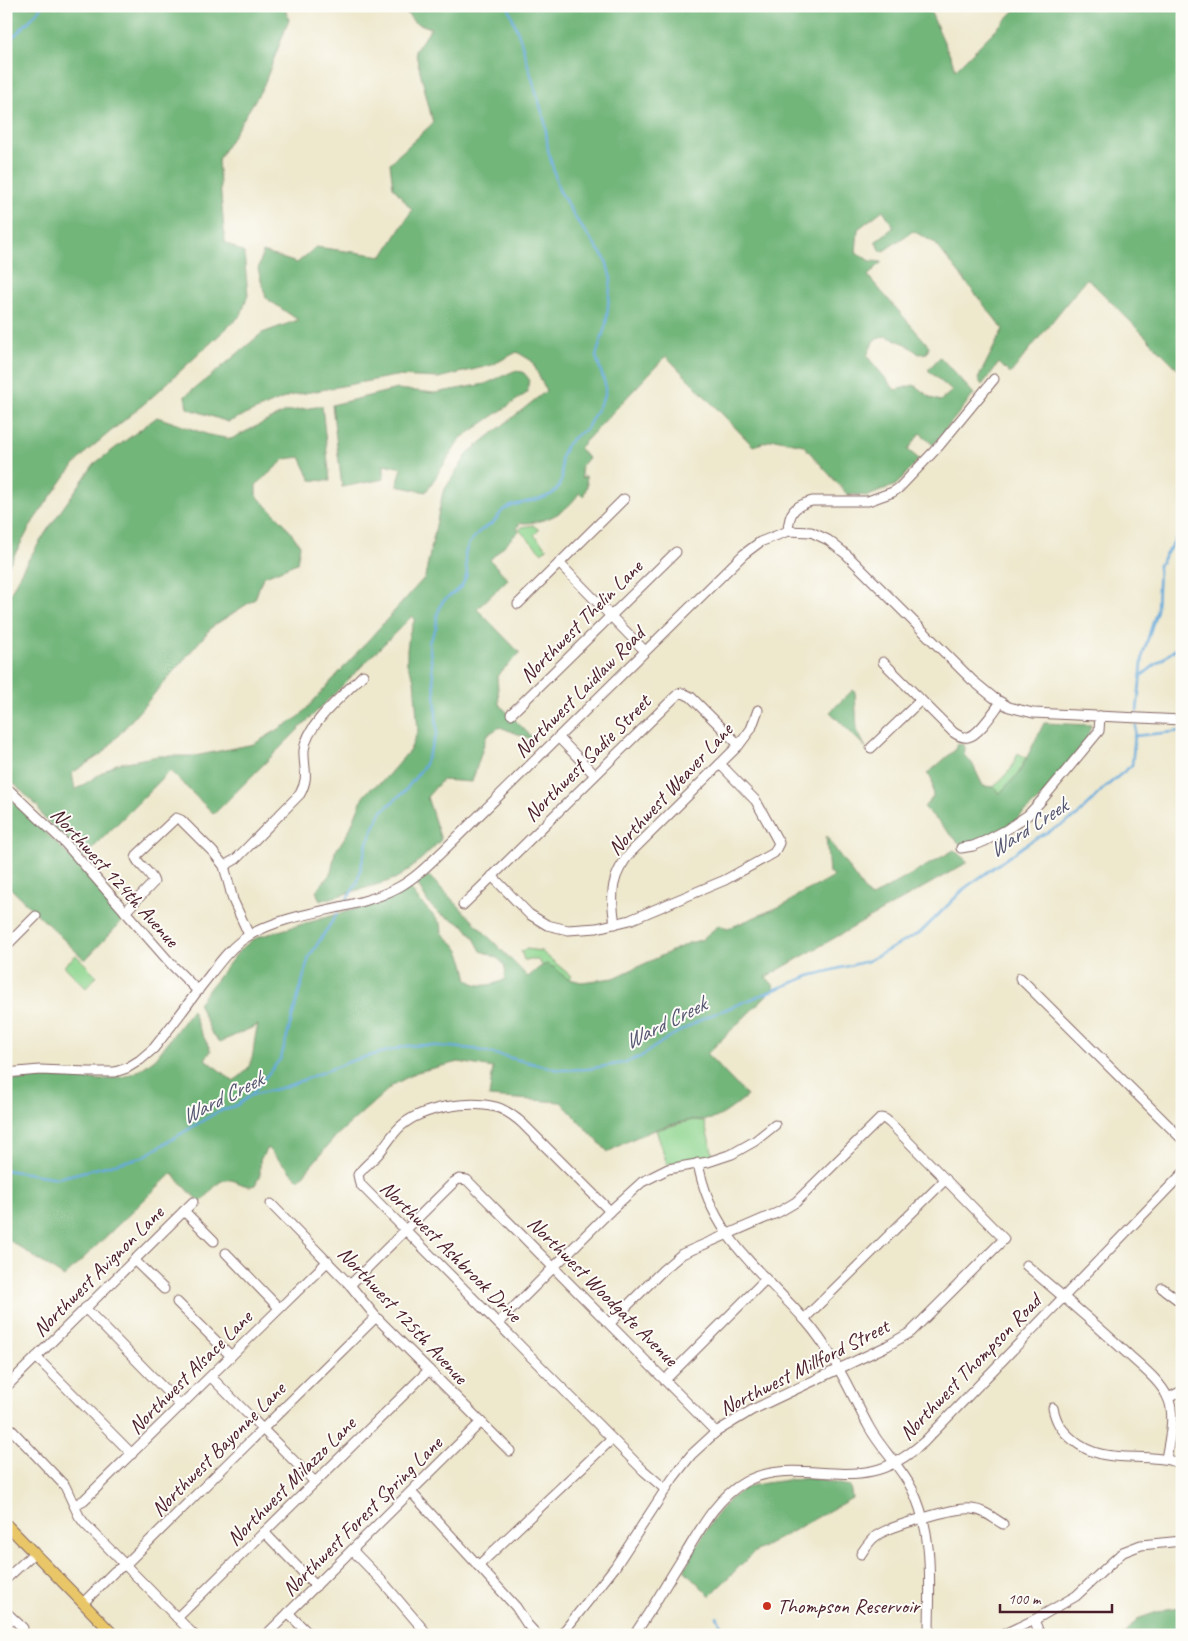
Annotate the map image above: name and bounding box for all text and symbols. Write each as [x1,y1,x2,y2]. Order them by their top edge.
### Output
street label: Northwest Thelin Lane [514,553,649,688]
street label: Northwest Laidlaw Road [508,618,653,763]
street label: Northwest Sadie Street [518,688,657,827]
street label: Northwest Weaver Lane [602,716,740,861]
water label: Ward Creek [983,790,1076,864]
street label: Northwest 124th Avenue [45,802,185,953]
water label: Ward Creek [619,989,714,1055]
water label: Ward Creek [176,1064,271,1130]
street label: Northwest Ashbrook Drive [375,1175,529,1329]
street label: Northwest Avignon Lane [27,1199,170,1342]
street label: Northwest Woodgate Avenue [522,1210,684,1372]
street label: Northwest 125th Avenue [332,1241,474,1390]
street label: Northwest Thompson Road [893,1286,1048,1446]
street label: Northwest Alsace Lane [122,1303,259,1440]
street label: Northwest Millford Street [715,1312,895,1421]
street label: Northwest Bayonne Lane [145,1375,292,1522]
street label: Northwest Milazzo Lane [221,1409,363,1551]
street label: Northwest Forest Spring Lane [276,1430,448,1602]
scale bar [1000,1581,1113,1613]
text: 100 m [1008,1590,1042,1609]
place label: Thompson Reservoir [777,1593,921,1619]
marker: Thompson Reservoir [761,1600,773,1612]

